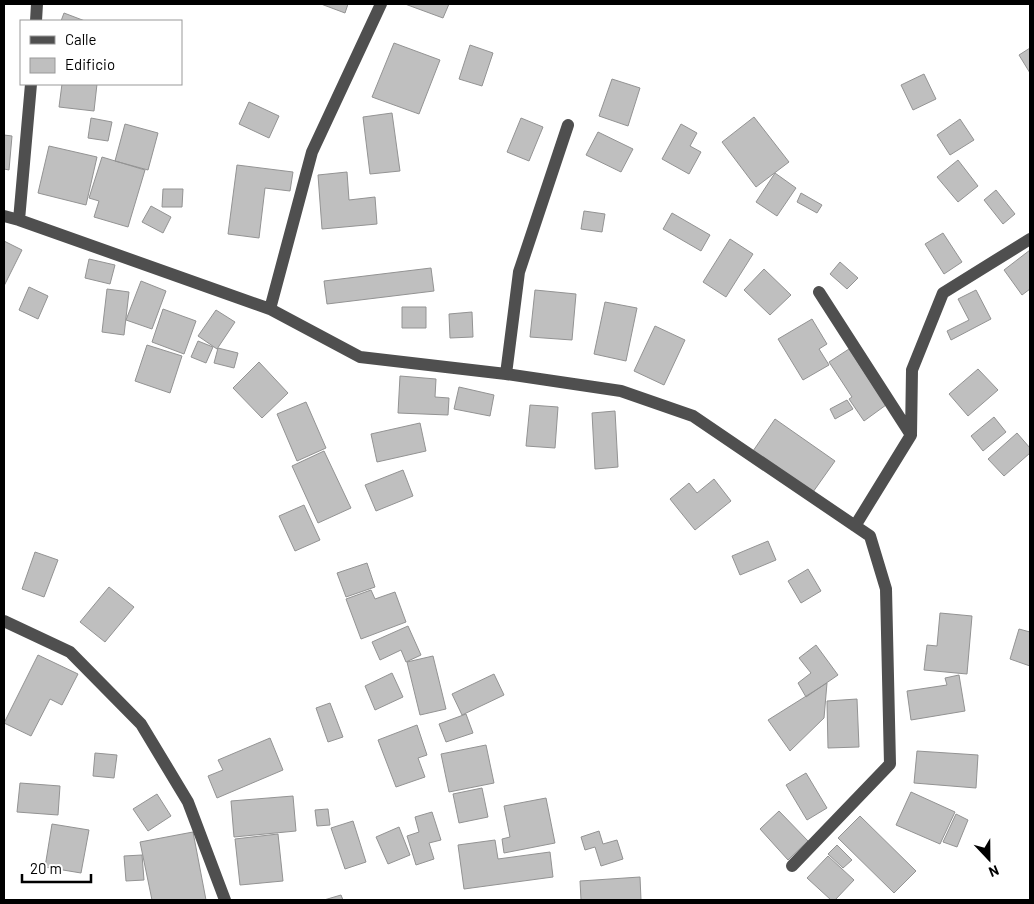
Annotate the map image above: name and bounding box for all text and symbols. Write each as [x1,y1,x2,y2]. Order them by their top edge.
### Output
legend [20,20,182,85]
text: Calle [65,30,97,48]
text: Edificio [65,55,115,73]
north arrow [964,834,1014,884]
scale bar [22,852,91,884]
text: 20 m [30,859,62,877]
text: N [987,862,1002,881]

